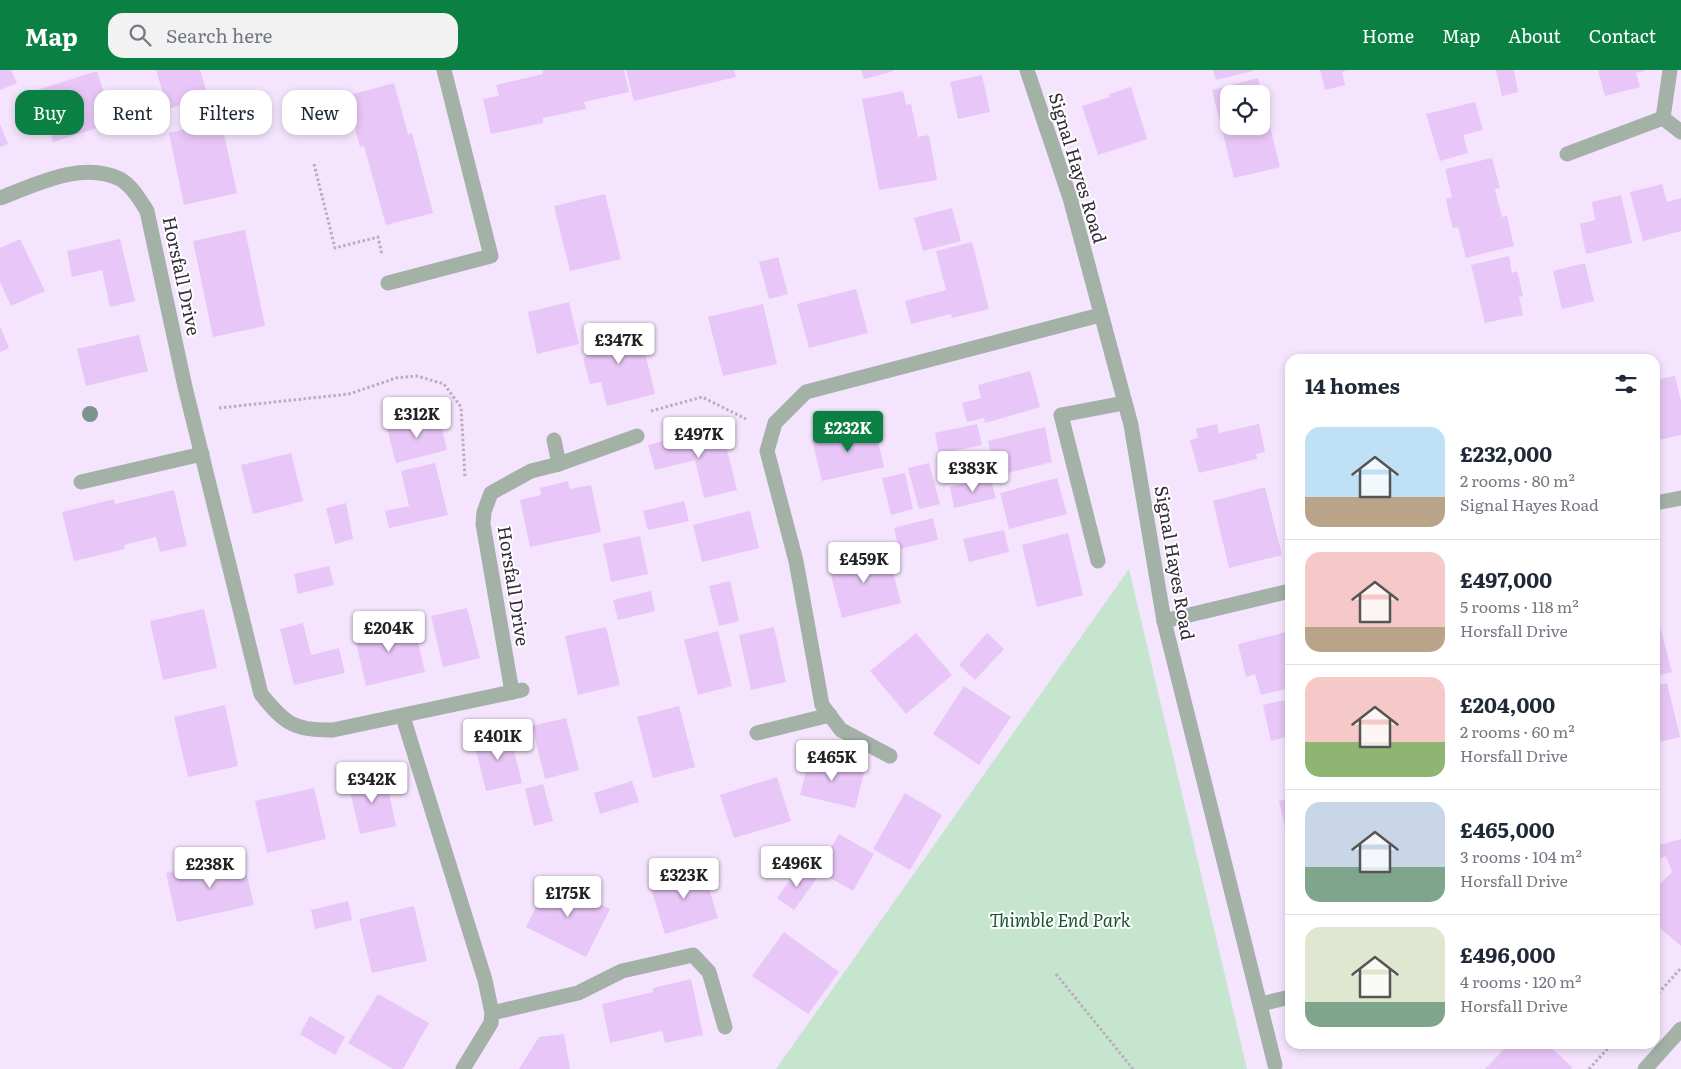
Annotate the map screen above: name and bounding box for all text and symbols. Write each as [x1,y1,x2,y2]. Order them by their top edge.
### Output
search box [108,13,458,58]
text: Map [25,18,78,53]
icon: search [126,21,154,49]
text: Search here [166,21,272,49]
text: Home [1362,22,1414,49]
text: Map [1442,22,1480,49]
text: About [1508,22,1561,49]
text: Contact [1589,22,1656,49]
map controls [1220,85,1270,135]
button: locate [1220,85,1270,135]
street label: Signal Hayes Road [1043,89,1114,246]
chip: Buy [15,90,84,135]
chip: Rent [94,90,170,135]
chip: Filters [180,90,272,135]
chip: New [282,90,357,135]
street label: Horsfall Drive [157,214,208,338]
pin: £347K [584,322,654,365]
text: £347K [595,327,643,351]
text: 14 homes [1305,369,1400,400]
icon: filters [1612,370,1640,398]
pin: £312K [382,396,452,439]
text: £312K [394,401,440,425]
pin: £232K [813,410,883,453]
text: £232K [824,415,872,439]
pin: £497K [664,416,734,459]
text: £497K [674,421,724,445]
text: £232,000 [1460,437,1552,468]
icon: home [1345,447,1405,507]
pin: £383K [938,450,1008,493]
text: £383K [948,455,998,479]
text: 2 rooms · 80 m² [1460,468,1575,492]
street label: Signal Hayes Road [1149,483,1202,642]
text: Signal Hayes Road [1460,492,1599,516]
street label: Horsfall Drive [492,524,537,648]
pin: £459K [829,542,899,584]
text: £459K [839,546,889,570]
text: £497,000 [1460,563,1552,594]
icon: home [1345,572,1405,632]
text: 5 rooms · 118 m² [1460,594,1579,618]
pin: £204K [354,610,424,653]
text: £204K [364,615,414,639]
text: Horsfall Drive [1460,618,1568,642]
text: £204,000 [1460,688,1555,719]
icon: home [1345,697,1405,757]
pin: £401K [463,718,533,761]
text: 2 rooms · 60 m² [1460,719,1575,743]
text: £401K [474,723,522,747]
pin: £465K [797,740,867,782]
text: Horsfall Drive [1460,743,1568,767]
text: £465K [807,744,857,768]
pin: £342K [337,762,407,804]
text: £342K [347,766,397,790]
text: £465,000 [1460,813,1555,844]
icon: home [1345,822,1405,882]
text: 3 rooms · 104 m² [1460,844,1582,868]
pin: £238K [175,846,245,889]
pin: £496K [762,846,832,888]
text: £496K [772,850,822,874]
text: £238K [185,851,235,875]
pin: £323K [649,858,719,900]
text: £323K [660,862,708,886]
text: Horsfall Drive [1460,868,1568,892]
pin: £175K [533,876,603,918]
text: £175K [545,880,591,904]
park label: Thimble End Park [989,906,1131,933]
text: £496,000 [1460,938,1555,969]
icon: home [1345,947,1405,1007]
text: 4 rooms · 120 m² [1460,969,1581,993]
text: Horsfall Drive [1460,993,1568,1017]

